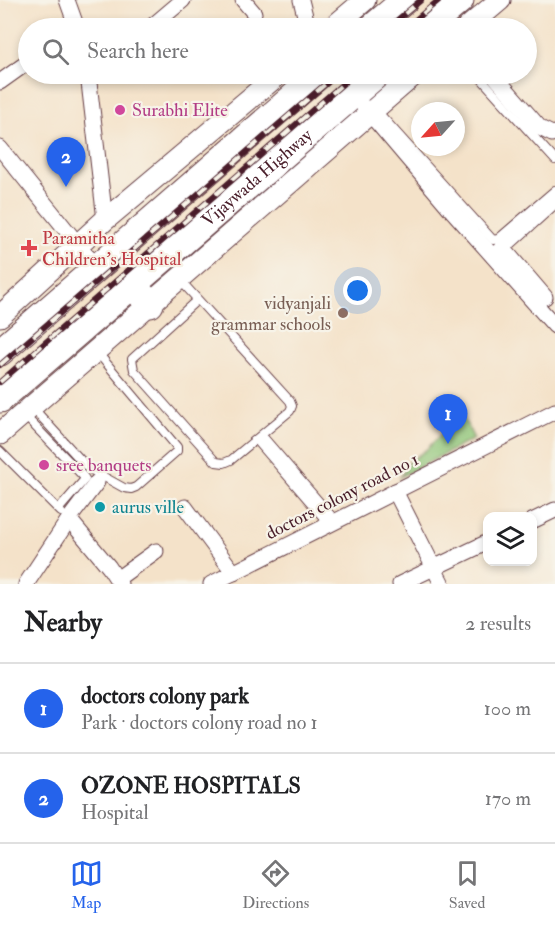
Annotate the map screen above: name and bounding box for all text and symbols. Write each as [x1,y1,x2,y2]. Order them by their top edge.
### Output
search box [18,18,537,84]
icon: search [39,35,72,68]
text: Search here [87,37,189,65]
place label: Surabhi Elite [132,99,228,122]
north arrow [411,102,465,156]
marker: Surabhi Elite [113,103,127,117]
street label: Vijaywada Highway [197,123,318,232]
pin: 2 [46,138,86,187]
place label: Paramitha Children's Hospital [42,227,182,271]
marker: Paramitha Children's Hospital [20,239,38,257]
your location [343,276,372,305]
place label: vidyanjali grammar schools [211,292,331,336]
marker: vidyanjali grammar schools [336,306,350,320]
pin: 1 [428,394,468,444]
street label: doctors colony road no 1 [262,448,423,545]
place label: sree banquets [56,454,151,477]
marker: sree banquets [37,458,51,472]
place label: aurus ville [112,496,184,519]
marker: aurus ville [93,500,107,514]
map controls [483,512,537,566]
button: layers [483,512,537,566]
text: Nearby [24,607,102,639]
text: 2 results [465,611,531,636]
text: doctors colony park [81,682,249,710]
text: 1 [40,696,47,721]
text: 100 m [484,696,531,721]
text: Park · doctors colony road no 1 [81,710,318,735]
text: OZONE HOSPITALS [81,772,301,800]
text: 2 [38,786,49,811]
text: 170 m [485,786,531,811]
text: Hospital [81,800,149,825]
tab: Map [70,857,103,913]
tab: Directions [242,857,309,913]
tab: Saved [449,857,485,913]

